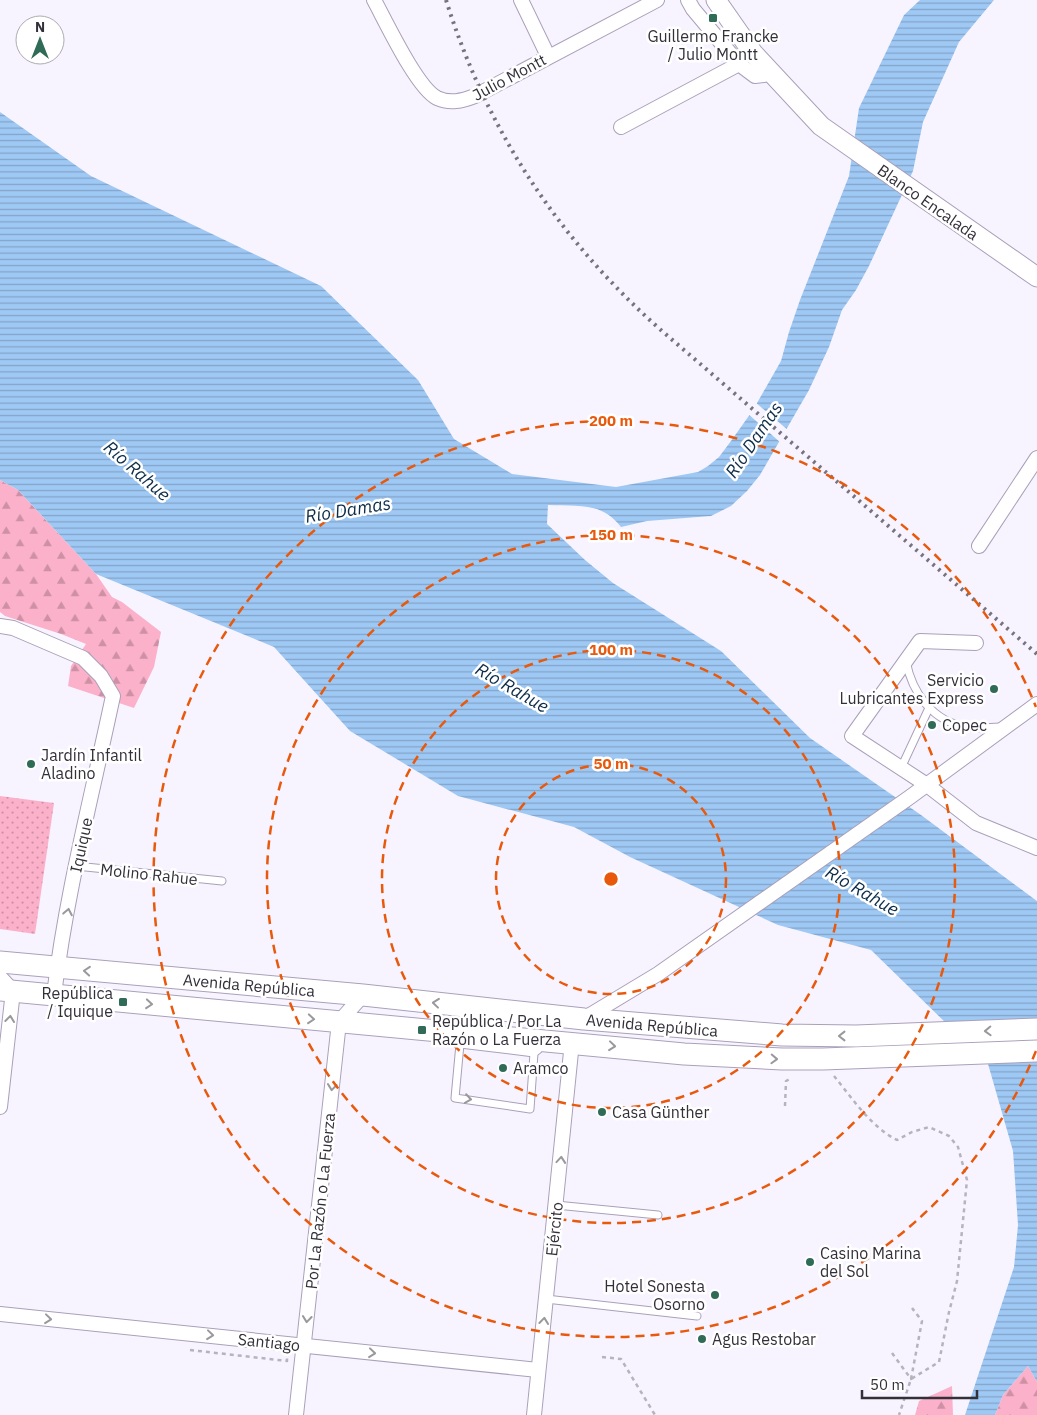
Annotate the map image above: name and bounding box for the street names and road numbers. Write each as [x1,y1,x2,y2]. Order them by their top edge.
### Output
street label: Julio Montt [469,49,549,105]
street label: Blanco Encalada [874,160,983,245]
street label: Iquique [65,815,97,874]
street label: Molino Rahue [99,859,199,889]
street label: Avenida República [182,969,316,1001]
street label: Avenida República [585,1009,719,1041]
street label: Por La Razón o La Fuerza [301,1111,339,1290]
street label: Ejército [541,1201,567,1257]
street label: Santiago [237,1329,301,1355]

